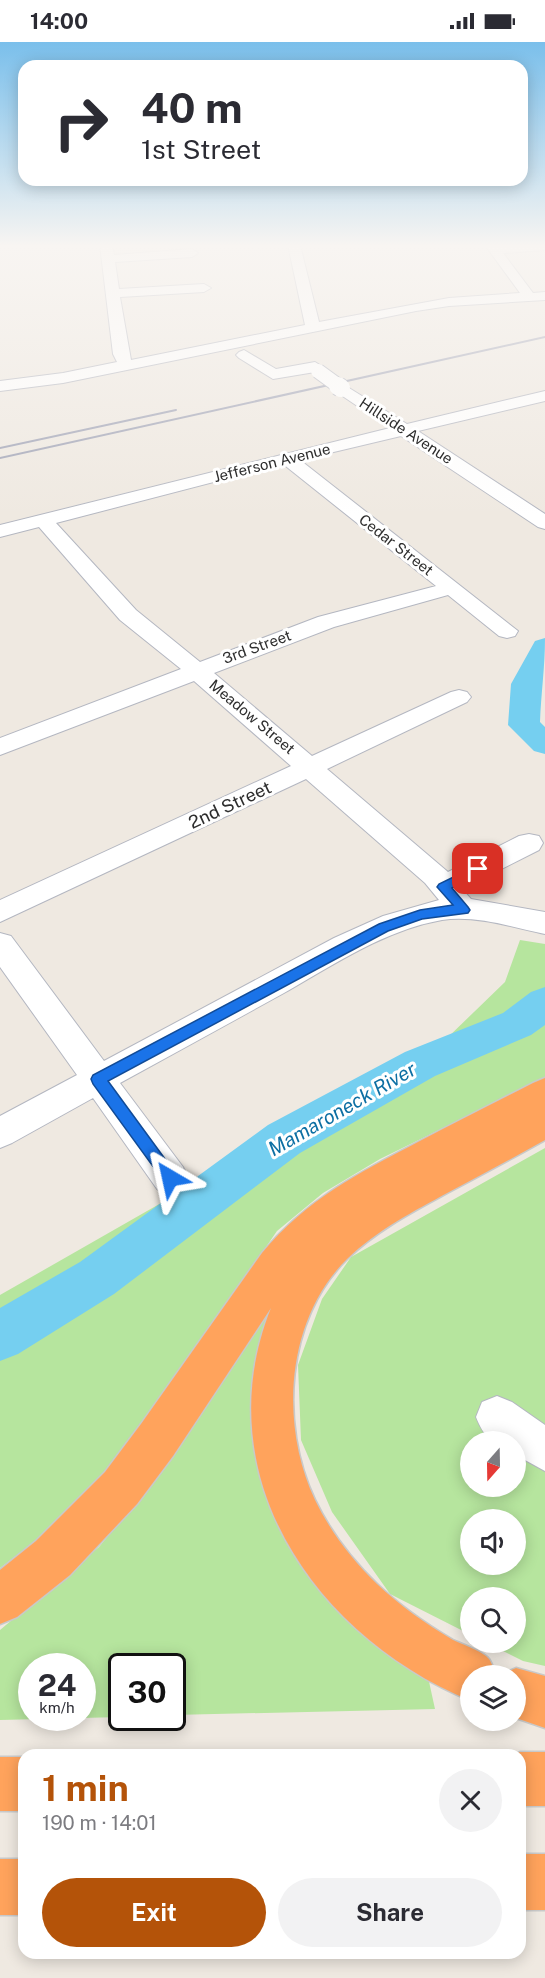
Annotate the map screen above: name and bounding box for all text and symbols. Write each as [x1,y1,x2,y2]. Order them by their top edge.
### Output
text: 14:00 [30,8,88,34]
text: 40 m [141,83,243,132]
icon: right [42,84,120,162]
text: 1st Street [141,133,261,165]
street label: Hillside Avenue [356,394,456,467]
street label: Jefferson Avenue [212,440,332,485]
street label: Cedar Street [356,510,437,579]
street label: 3rd Street [220,626,294,667]
street label: Meadow Street [206,676,299,757]
street label: 2nd Street [185,776,274,833]
pin [452,843,503,894]
icon: arrive [461,852,494,885]
water label: Mamaroneck River [264,1057,421,1161]
position arrow [138,1146,202,1210]
north arrow [460,1431,526,1497]
map controls [460,1431,526,1731]
button: sound [460,1509,526,1575]
button: search [460,1587,526,1653]
speed limit sign: 30 [108,1653,186,1731]
button: layers [460,1665,526,1731]
text: 24 [38,1667,76,1703]
text: km/h [39,1699,75,1716]
text: 1 min [42,1767,129,1809]
button: close [439,1769,502,1832]
text: 190 m · 14:01 [42,1811,157,1835]
button: Exit [42,1878,266,1947]
button: Share [278,1878,502,1947]

